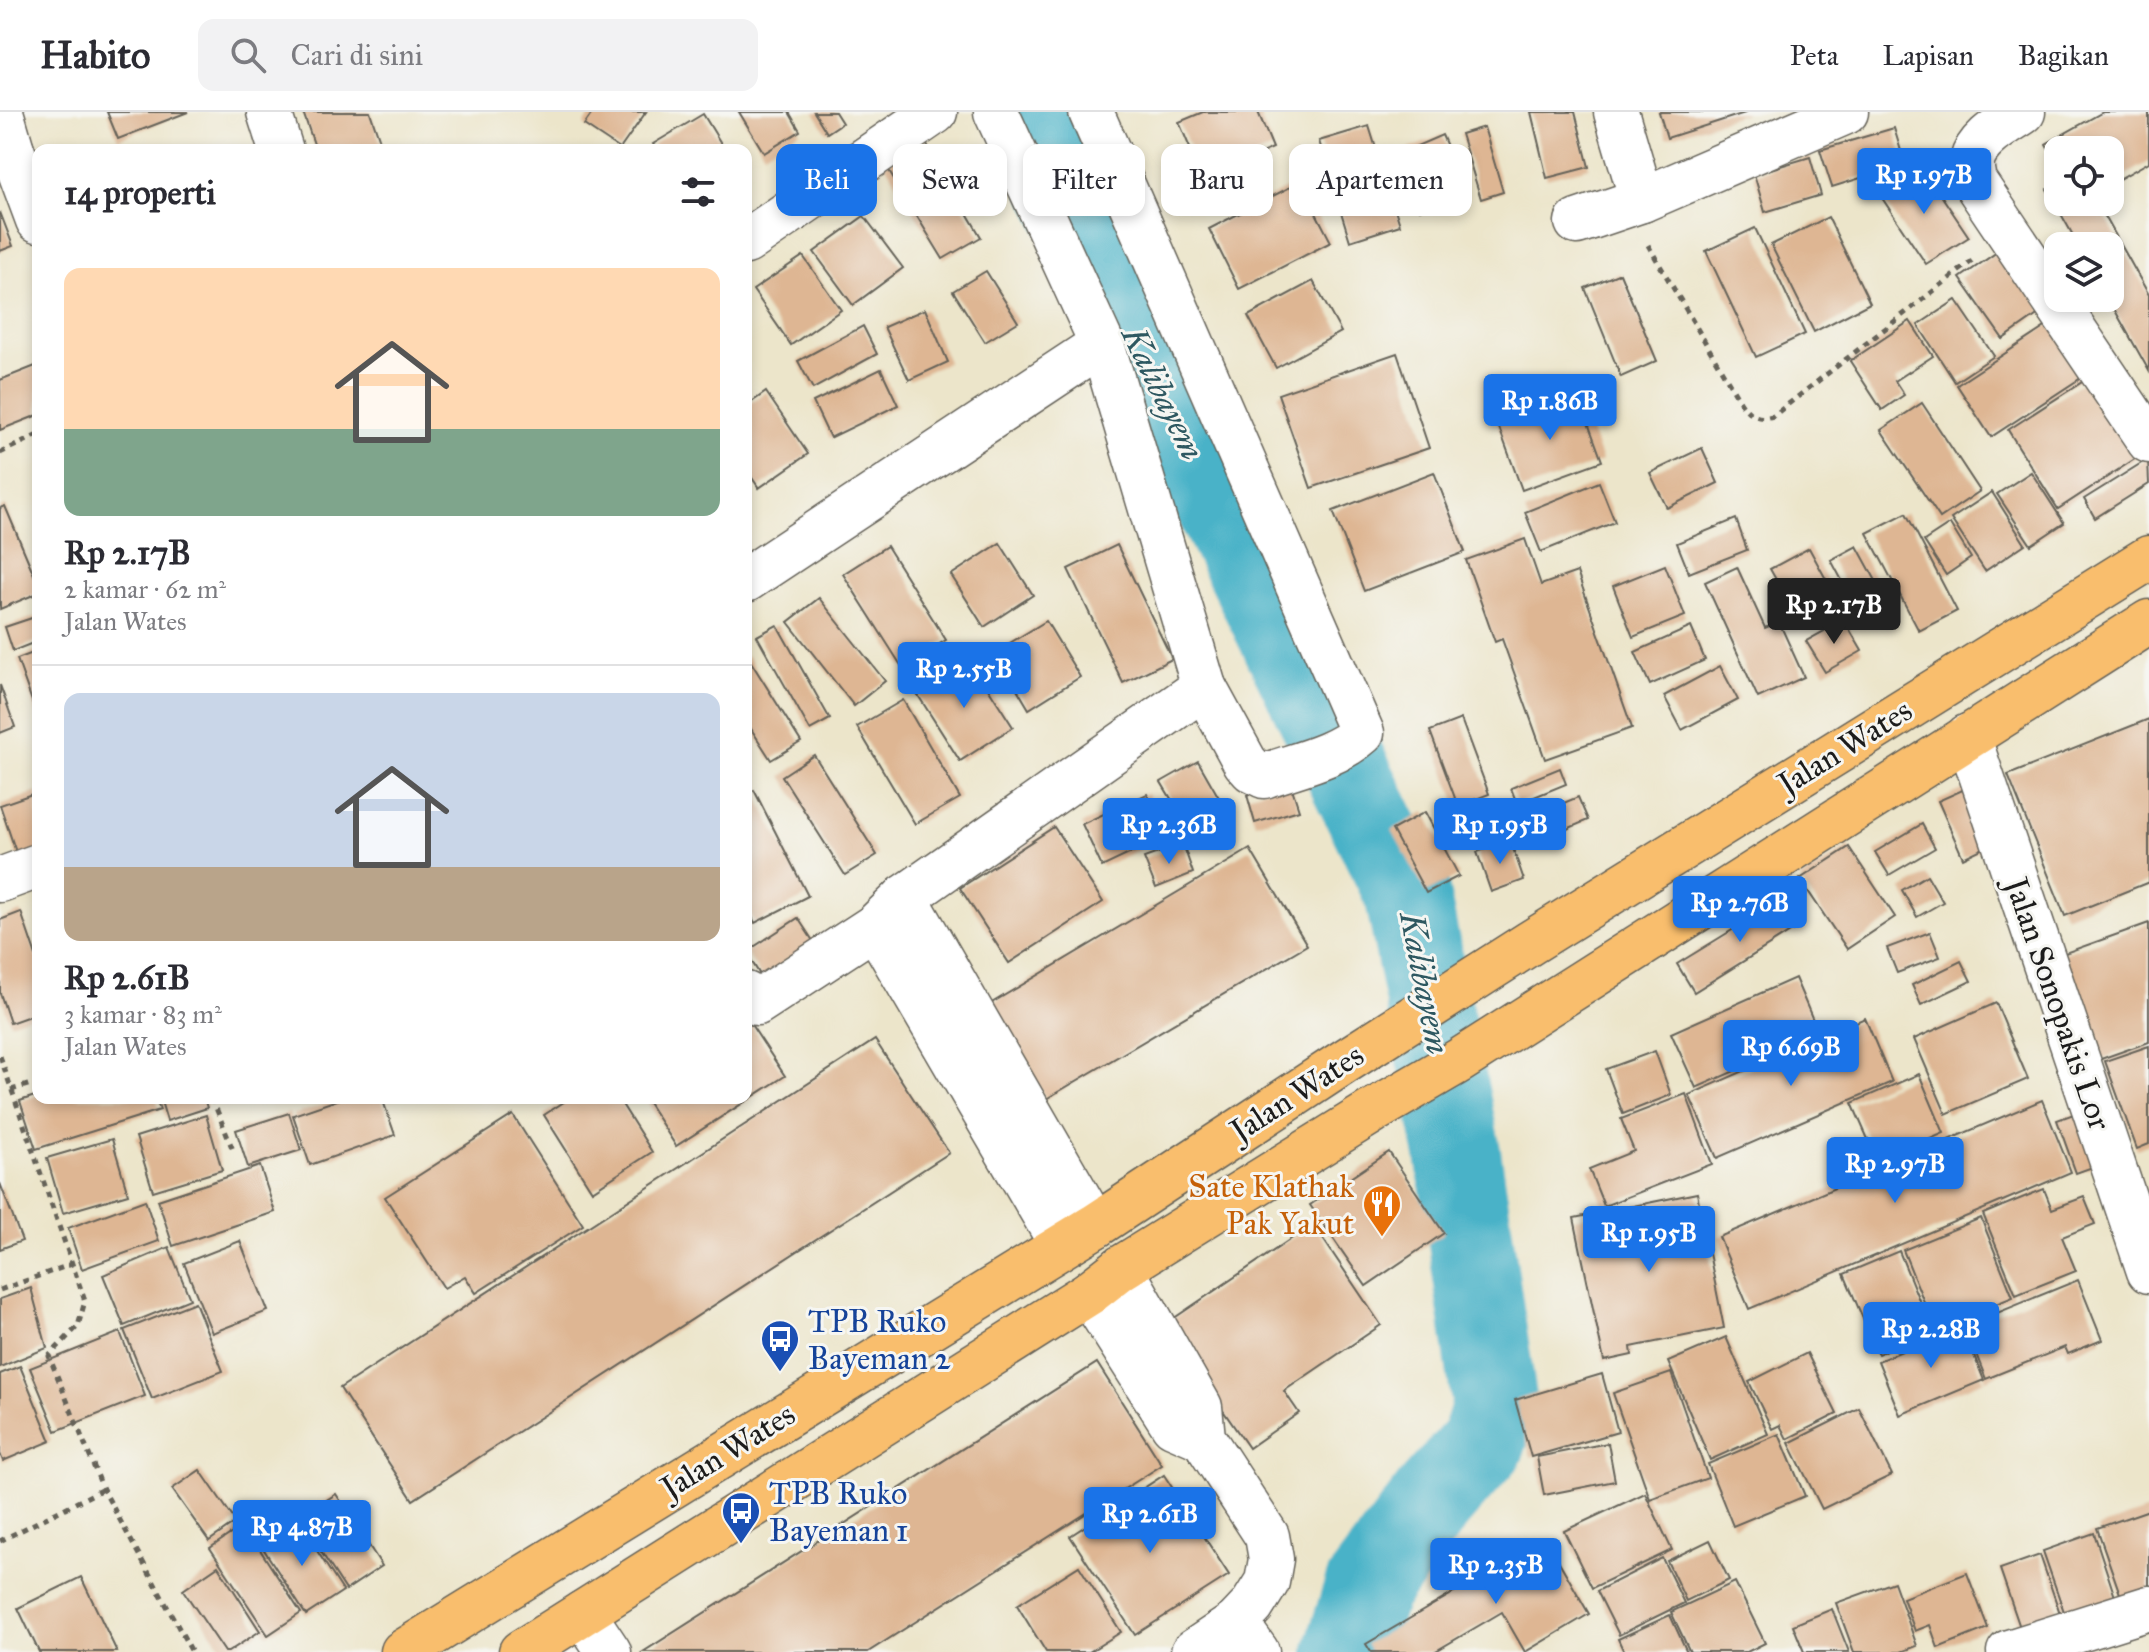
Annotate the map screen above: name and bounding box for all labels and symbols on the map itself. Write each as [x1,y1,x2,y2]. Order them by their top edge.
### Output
pin: Rp 1.97B [1841,148,2007,216]
water label: Kalibayem [1112,318,1213,467]
pin: Rp 1.86B [1467,374,1633,442]
pin: Rp 2.17B [1751,578,1917,646]
pin: Rp 2.55B [881,642,1047,710]
street label: Jalan Wates [1768,691,1919,805]
pin: Rp 2.36B [1086,798,1252,866]
pin: Rp 1.95B [1417,798,1583,866]
street label: Jalan Sonopakis Lor [1996,870,2119,1135]
pin: Rp 2.76B [1657,876,1823,944]
water label: Kalibayem [1391,907,1459,1057]
pin: Rp 6.69B [1708,1020,1874,1088]
street label: Jalan Wates [1221,1036,1371,1152]
pin: Rp 2.97B [1812,1137,1978,1205]
place label: Sate Klathak Pak Yakut [1188,1167,1354,1243]
restaurant icon: Sate Klathak Pak Yakut [1361,1183,1403,1238]
pin: Rp 1.95B [1566,1206,1732,1274]
place label: TPB Ruko Bayeman 2 [808,1302,951,1378]
pin: Rp 2.28B [1848,1302,2014,1370]
bus stop icon: TPB Ruko Bayeman 2 [759,1318,801,1373]
street label: Jalan Wates [651,1395,802,1509]
place label: TPB Ruko Bayeman 1 [769,1474,909,1550]
pin: Rp 2.61B [1067,1487,1233,1555]
bus stop icon: TPB Ruko Bayeman 1 [720,1490,762,1545]
pin: Rp 4.87B [219,1500,385,1568]
pin: Rp 2.35B [1413,1538,1579,1606]

